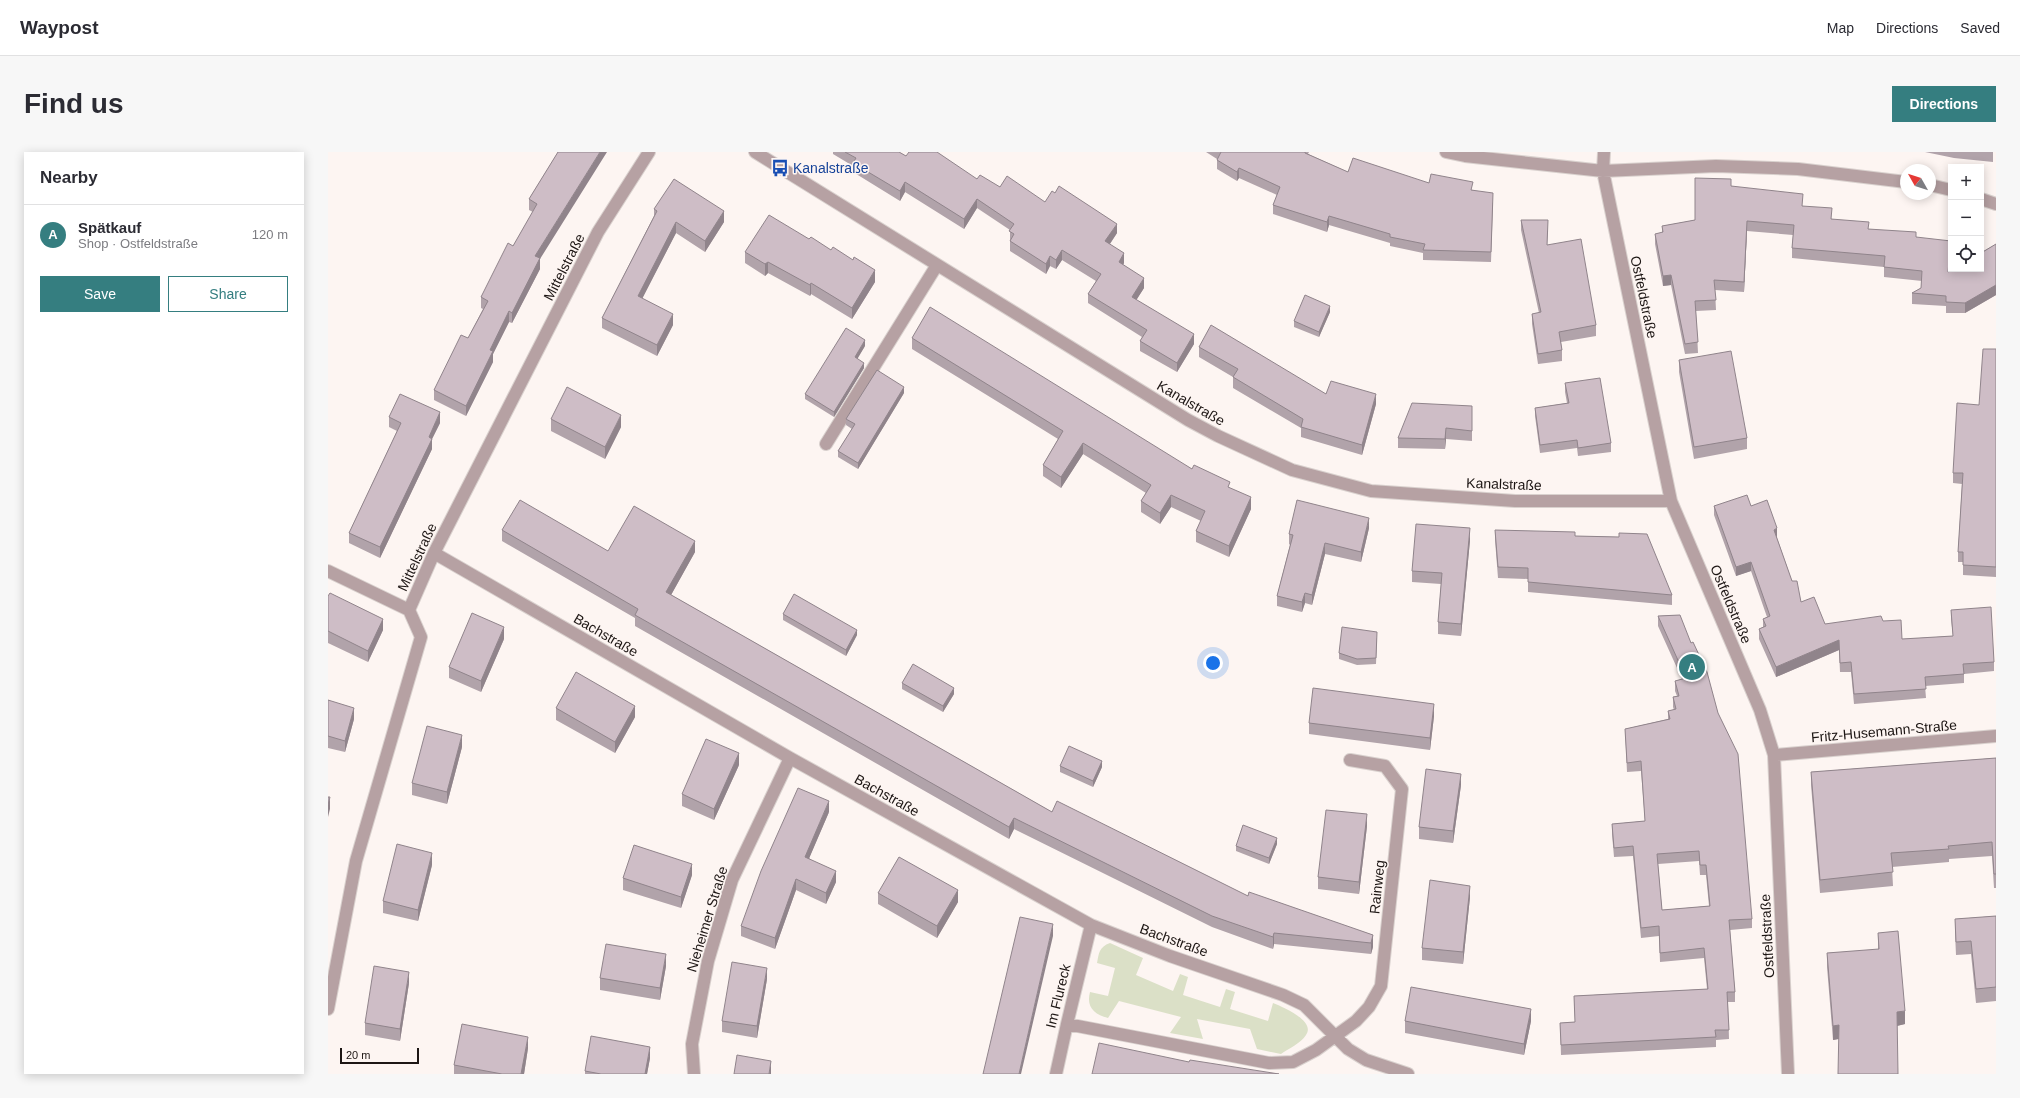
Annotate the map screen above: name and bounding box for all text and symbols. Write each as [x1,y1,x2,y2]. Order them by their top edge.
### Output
text: Waypost [20,17,98,38]
text: Map [1827,20,1854,36]
text: Directions [1876,20,1938,36]
text: Saved [1960,20,2000,36]
button: Directions [1892,86,1996,122]
text: Find us [24,88,124,119]
bus stop icon: Kanalstraße [770,158,790,178]
place label: Kanalstraße [793,160,869,176]
north arrow [1900,164,1936,200]
map controls [1948,164,1984,272]
button: + [1948,164,1984,200]
text: Nearby [40,168,98,187]
button: − [1948,200,1984,236]
text: Spätkauf [78,219,141,236]
text: A [48,227,58,242]
text: 120 m [252,227,288,242]
street label: Mittelstraße [540,231,588,303]
text: Shop · Ostfeldstraße [78,236,198,251]
button: locate [1948,236,1984,272]
street label: Ostfeldstraße [1627,254,1661,340]
button: Save [40,276,160,312]
button: Share [168,276,288,312]
street label: Kanalstraße [1154,377,1228,429]
street label: Kanalstraße [1466,475,1542,493]
street label: Mittelstraße [394,520,440,594]
street label: Ostfeldstraße [1707,562,1755,646]
street label: Bachstraße [571,610,641,660]
pin: A [1679,652,1705,682]
your location [1203,653,1223,673]
street label: Fritz-Husemann-Straße [1810,717,1958,745]
street label: Bachstraße [852,771,922,819]
street label: Rainweg [1366,859,1388,915]
street label: Nieheimer Straße [683,864,731,974]
street label: Ostfeldstraße [1757,893,1777,978]
street label: Bachstraße [1138,920,1211,960]
street label: Im Flureck [1042,961,1074,1030]
scale bar [340,1046,419,1065]
text: 20 m [346,1049,370,1061]

